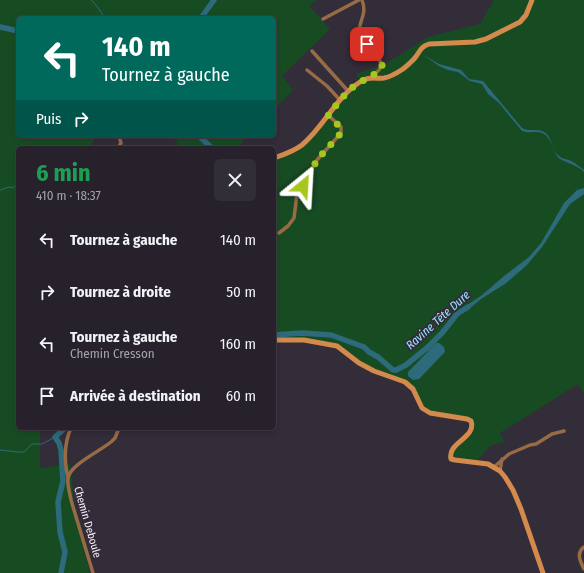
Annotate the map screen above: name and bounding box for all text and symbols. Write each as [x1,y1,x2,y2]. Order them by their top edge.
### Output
pin [350,27,384,61]
text: 140 m [102,30,171,63]
icon: left [36,32,88,84]
icon: arrive [356,33,378,55]
text: Tournez à gauche [102,64,230,86]
icon: right [70,108,92,130]
text: Puis [36,110,62,128]
text: 6 min [36,159,91,187]
button: close [214,159,256,201]
position arrow [282,165,324,207]
text: 410 m · 18:37 [36,188,101,203]
icon: left [36,229,58,251]
text: Tournez à gauche [70,231,177,249]
text: 140 m [220,231,256,249]
icon: right [36,281,58,303]
text: Tournez à droite [70,283,171,301]
text: 50 m [226,283,256,301]
water label: Ravine Tête Dure [403,287,473,352]
text: Tournez à gauche [70,328,177,346]
icon: left [36,333,58,355]
text: 160 m [220,335,256,353]
text: Chemin Cresson [70,346,155,361]
icon: arrive [36,385,58,407]
text: Arrivée à destination [70,387,201,405]
text: 60 m [226,387,256,405]
street label: Chemin Deboule [71,485,104,559]

